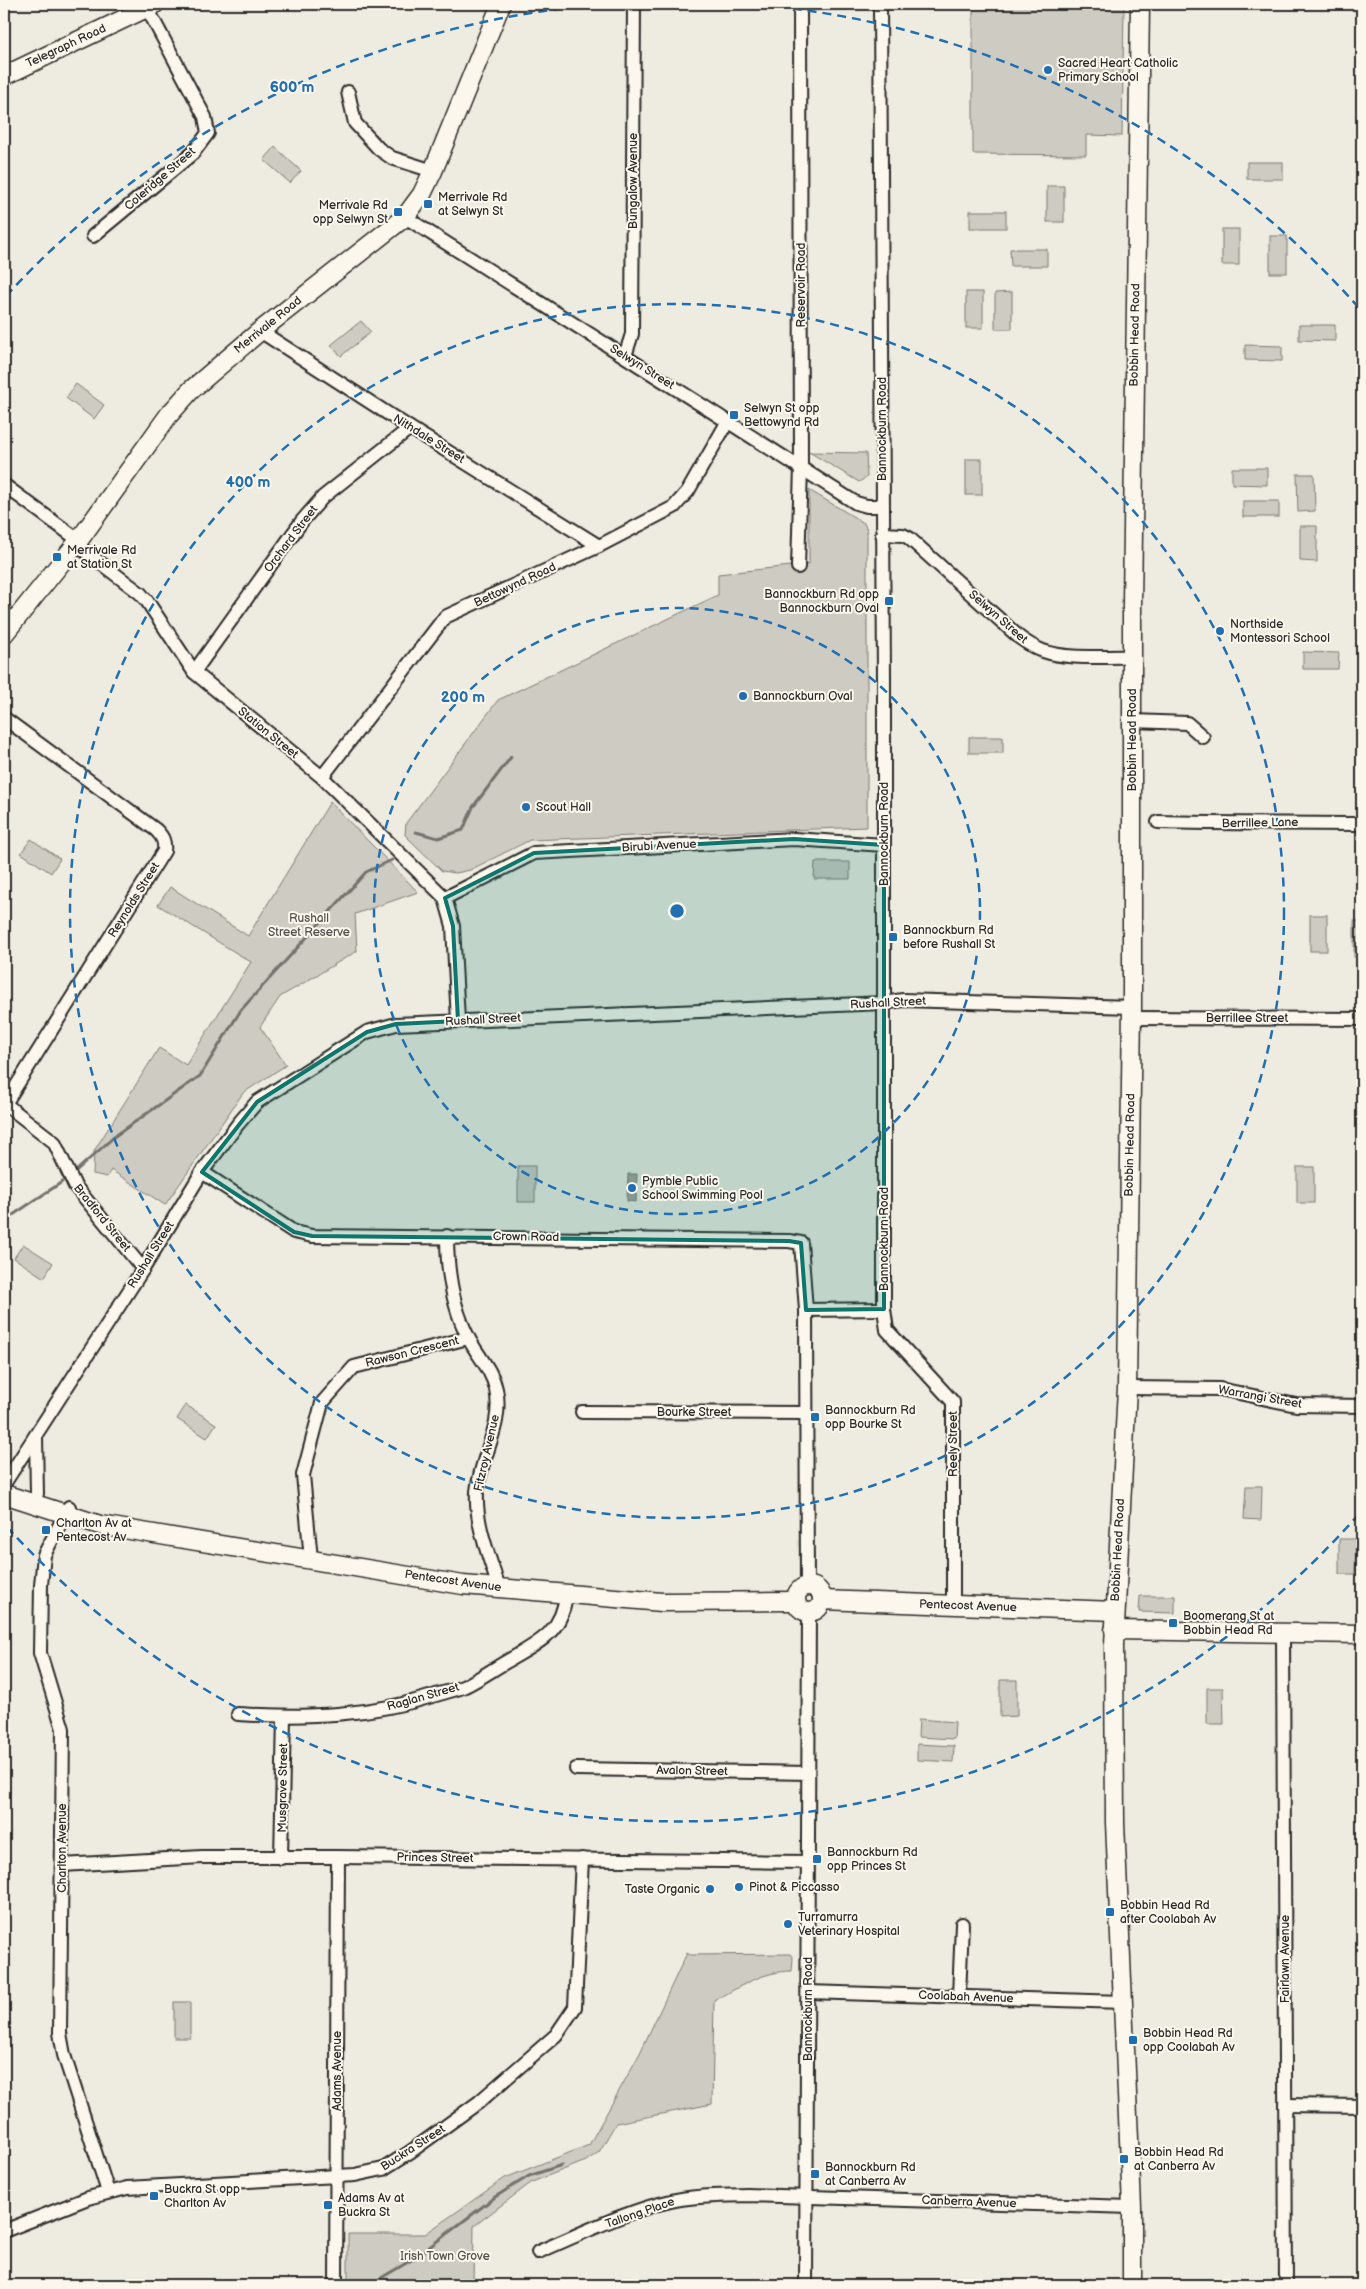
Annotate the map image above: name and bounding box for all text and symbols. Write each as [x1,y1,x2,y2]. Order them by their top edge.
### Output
street label: Telegraph Road [24,21,108,71]
place label: Sacred Heart Catholic Primary School [1058,56,1178,85]
marker: Sacred Heart Catholic Primary School [1042,64,1054,76]
text: 600 m [270,78,315,97]
street label: Bungalow Avenue [626,133,641,229]
street label: Coleridge Street [121,144,199,214]
place label: Merrivale Rd at Selwyn St [438,190,507,219]
place label: Merrivale Rd opp Selwyn St [313,198,388,227]
marker: Merrivale Rd at Selwyn St [422,198,434,210]
marker: Merrivale Rd opp Selwyn St [392,206,404,218]
street label: Reservoir Road [794,242,809,327]
street label: Bobbin Head Road [1127,283,1143,387]
street label: Merrivale Road [231,293,305,357]
street label: Selwyn Street [607,341,677,393]
street label: Bannockburn Road [875,377,890,481]
place label: Selwyn St opp Bettowynd Rd [744,401,820,430]
marker: Selwyn St opp Bettowynd Rd [728,409,740,421]
street label: Nithdale Street [390,411,468,467]
text: 400 m [226,473,270,492]
street label: Orchard Street [261,502,321,575]
place label: Merrivale Rd at Station St [67,543,136,572]
marker: Merrivale Rd at Station St [51,551,63,563]
street label: Bettowynd Road [472,559,559,611]
place label: Bannockburn Rd opp Bannockburn Oval [764,587,879,616]
street label: Selwyn Street [965,587,1031,647]
marker: Bannockburn Rd opp Bannockburn Oval [883,595,895,607]
place label: Northside Montessori School [1230,617,1330,646]
marker: Northside Montessori School [1214,625,1226,637]
text: 200 m [441,688,485,707]
street label: Bobbin Head Road [1125,688,1140,792]
place label: Bannockburn Oval [753,689,853,704]
marker: Bannockburn Oval [737,690,749,702]
street label: Station Street [235,704,301,762]
street label: Bannockburn Road [877,782,892,886]
place label: Scout Hall [536,800,591,815]
marker: Scout Hall [520,801,532,813]
street label: Berrillee Lane [1221,815,1299,831]
street label: Birubi Avenue [621,837,697,855]
street label: Reynolds Street [105,859,163,940]
centre of rings [668,902,686,920]
park label: Rushall Street Reserve [268,911,350,940]
place label: Bannockburn Rd before Rushall St [903,923,996,952]
marker: Bannockburn Rd before Rushall St [887,931,899,943]
street label: Rushall Street [850,994,927,1012]
street label: Rushall Street [445,1011,522,1029]
street label: Berrillee Street [1206,1011,1288,1026]
street label: Bobbin Head Road [1122,1093,1138,1197]
place label: Pymble Public School Swimming Pool [642,1174,763,1203]
street label: Bradford Street [70,1181,134,1255]
marker: Pymble Public School Swimming Pool [626,1182,638,1194]
street label: Bannockburn Road [877,1187,892,1291]
street label: Rushall Street [125,1219,178,1291]
street label: Crown Road [493,1229,559,1245]
street label: Rawson Crescent [364,1333,461,1371]
street label: Warrangi Street [1217,1382,1303,1412]
place label: Bannockburn Rd opp Bourke St [825,1403,916,1432]
street label: Bourke Street [657,1405,732,1420]
marker: Bannockburn Rd opp Bourke St [809,1411,821,1423]
street label: Reely Street [946,1411,961,1477]
street label: Fitzroy Avenue [471,1413,503,1493]
street label: Bobbin Head Road [1108,1498,1128,1602]
place label: Charlton Av at Pentecost Av [56,1516,132,1545]
marker: Charlton Av at Pentecost Av [40,1524,52,1536]
street label: Pentecost Avenue [404,1567,502,1595]
street label: Pentecost Avenue [919,1597,1017,1615]
place label: Boomerang St at Bobbin Head Rd [1183,1609,1274,1638]
marker: Boomerang St at Bobbin Head Rd [1167,1617,1179,1629]
street label: Raglan Street [385,1679,461,1714]
street label: Musgrave Street [275,1743,291,1833]
street label: Avalon Street [656,1763,728,1779]
street label: Charlton Avenue [55,1803,70,1893]
place label: Bannockburn Rd opp Princes St [827,1845,918,1874]
street label: Princes Street [396,1850,474,1866]
marker: Bannockburn Rd opp Princes St [811,1853,823,1865]
place label: Pinot & Piccasso [749,1880,840,1895]
marker: Pinot & Piccasso [733,1881,745,1893]
place label: Taste Organic [625,1882,700,1897]
marker: Taste Organic [704,1883,716,1895]
place label: Bobbin Head Rd after Coolabah Av [1120,1898,1217,1927]
marker: Bobbin Head Rd after Coolabah Av [1104,1906,1116,1918]
place label: Turramurra Veterinary Hospital [798,1910,900,1939]
street label: Fairlawn Avenue [1278,1915,1293,2003]
marker: Turramurra Veterinary Hospital [782,1918,794,1930]
street label: Bannockburn Road [801,1957,816,2061]
street label: Coolabah Avenue [918,1988,1014,2006]
place label: Bobbin Head Rd opp Coolabah Av [1143,2026,1235,2055]
street label: Adams Avenue [330,2031,345,2111]
marker: Bobbin Head Rd opp Coolabah Av [1127,2034,1139,2046]
street label: Buckra Street [378,2121,448,2174]
place label: Bobbin Head Rd at Canberra Av [1134,2145,1224,2174]
marker: Bobbin Head Rd at Canberra Av [1118,2153,1130,2165]
place label: Bannockburn Rd at Canberra Av [825,2160,916,2189]
marker: Bannockburn Rd at Canberra Av [809,2168,821,2180]
place label: Buckra St opp Charlton Av [164,2182,240,2211]
marker: Buckra St opp Charlton Av [148,2190,160,2202]
place label: Adams Av at Buckra St [338,2191,405,2220]
street label: Canberra Avenue [921,2193,1017,2211]
street label: Tallong Place [603,2194,677,2232]
marker: Adams Av at Buckra St [322,2199,334,2211]
park label: Irish Town Grove [400,2249,490,2264]

